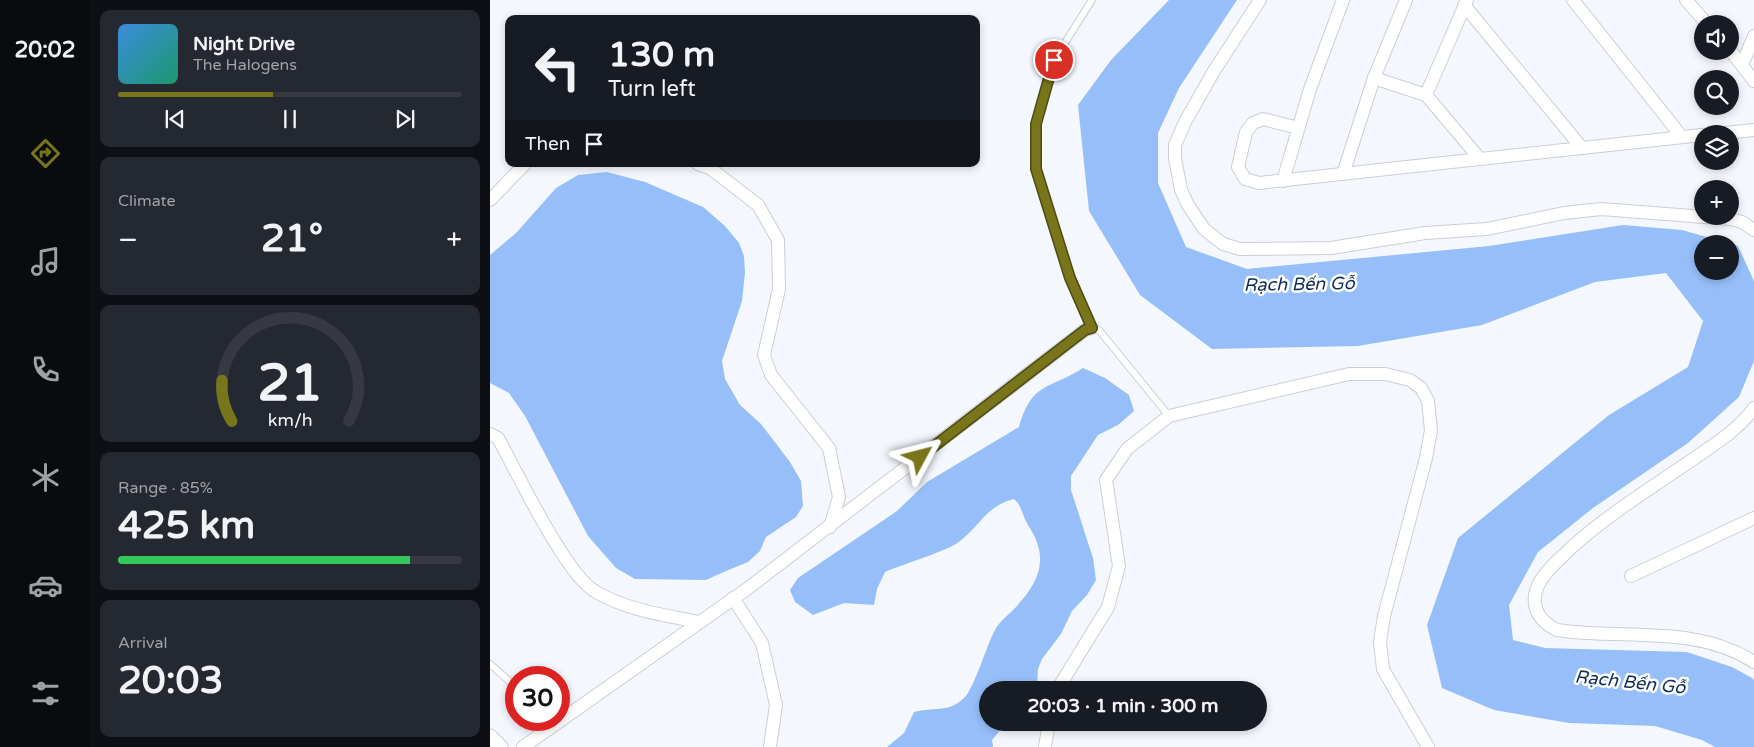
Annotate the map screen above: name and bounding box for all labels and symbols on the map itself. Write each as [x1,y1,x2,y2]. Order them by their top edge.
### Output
pin [1033,39,1075,81]
water label: Rạch Bến Gỗ [1243,272,1356,296]
position arrow [893,430,945,482]
water label: Rạch Bến Gỗ [1574,665,1687,699]
speed limit sign: 30 [505,666,570,731]

